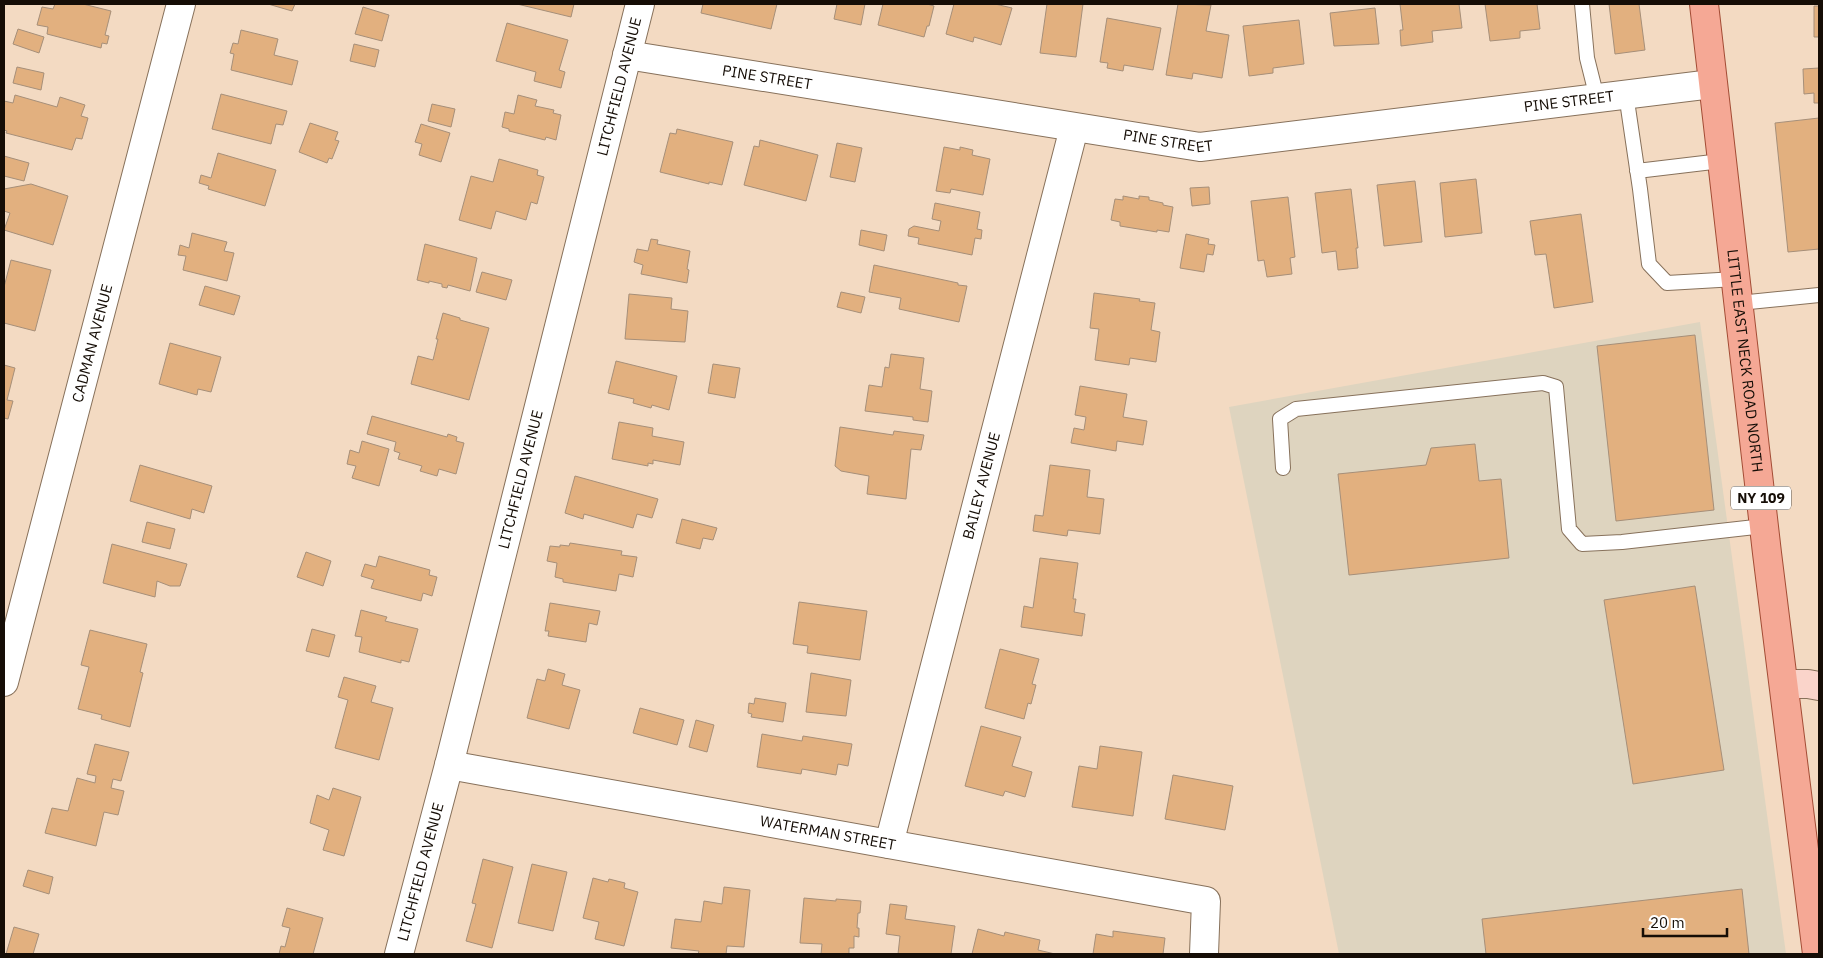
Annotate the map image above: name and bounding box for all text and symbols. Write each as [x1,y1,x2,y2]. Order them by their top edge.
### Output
street label: LITCHFIELD AVENUE [592,15,645,158]
street label: PINE STREET [721,60,814,94]
street label: PINE STREET [1523,86,1615,116]
street label: PINE STREET [1122,125,1214,156]
street label: LITTLE EAST NECK ROAD NORTH [1723,248,1768,473]
street label: CADMAN AVENUE [67,282,116,404]
street label: LITCHFIELD AVENUE [494,408,547,551]
street label: BAILEY AVENUE [958,430,1004,541]
road number: NY 109 [1731,486,1791,509]
street label: LITCHFIELD AVENUE [393,800,448,943]
street label: WATERMAN STREET [759,811,898,854]
scale bar [1643,906,1727,938]
text: 20 m [1650,913,1685,932]

